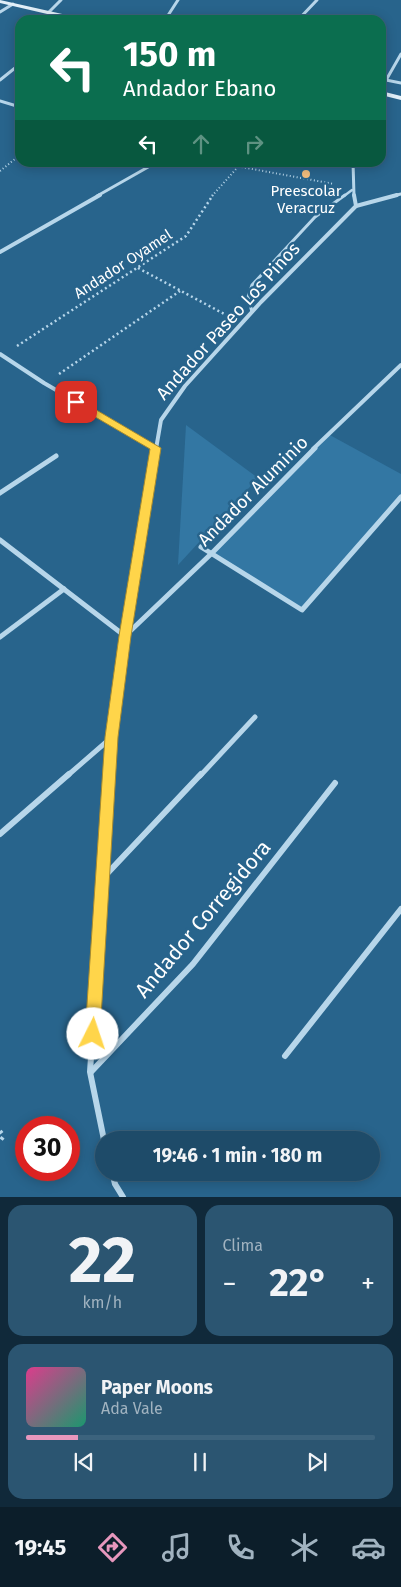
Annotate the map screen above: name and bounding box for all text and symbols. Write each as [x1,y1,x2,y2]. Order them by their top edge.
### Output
text: 150 m [123,33,216,75]
icon: left [40,35,105,100]
text: Andador Ebano [123,75,276,102]
icon: left [134,130,162,158]
icon: ahead [187,130,215,158]
icon: right [240,130,268,158]
marker: Preescolar Veracruz [300,168,312,180]
place label: Preescolar Veracruz [270,182,342,217]
street label: Andador Oyamel [71,225,176,302]
street label: Andador Paseo Los Pinos [152,238,304,404]
pin [55,381,97,423]
icon: arrive [62,388,90,416]
street label: Andador Aluminio [193,431,313,551]
street label: Andador Corregidora [129,835,277,1003]
position arrow [66,1007,118,1059]
speed limit sign: 30 [15,1116,80,1181]
text: 19:46 · 1 min · 180 m [153,1144,322,1167]
text: 22 [69,1221,136,1299]
text: Clima [223,1236,263,1255]
text: 22° [269,1260,328,1306]
text: − [223,1267,237,1300]
text: + [361,1267,375,1300]
text: km/h [82,1293,122,1312]
text: Paper Moons [101,1376,213,1399]
text: Ada Vale [101,1399,163,1418]
icon: previous [70,1448,98,1476]
icon: pause [186,1448,214,1476]
icon: next [303,1448,331,1476]
icon: directions [95,1530,130,1565]
icon: music [159,1530,194,1565]
icon: phone [223,1530,258,1565]
icon: climate [287,1530,322,1565]
icon: car [351,1530,386,1565]
text: 19:45 [15,1534,66,1561]

